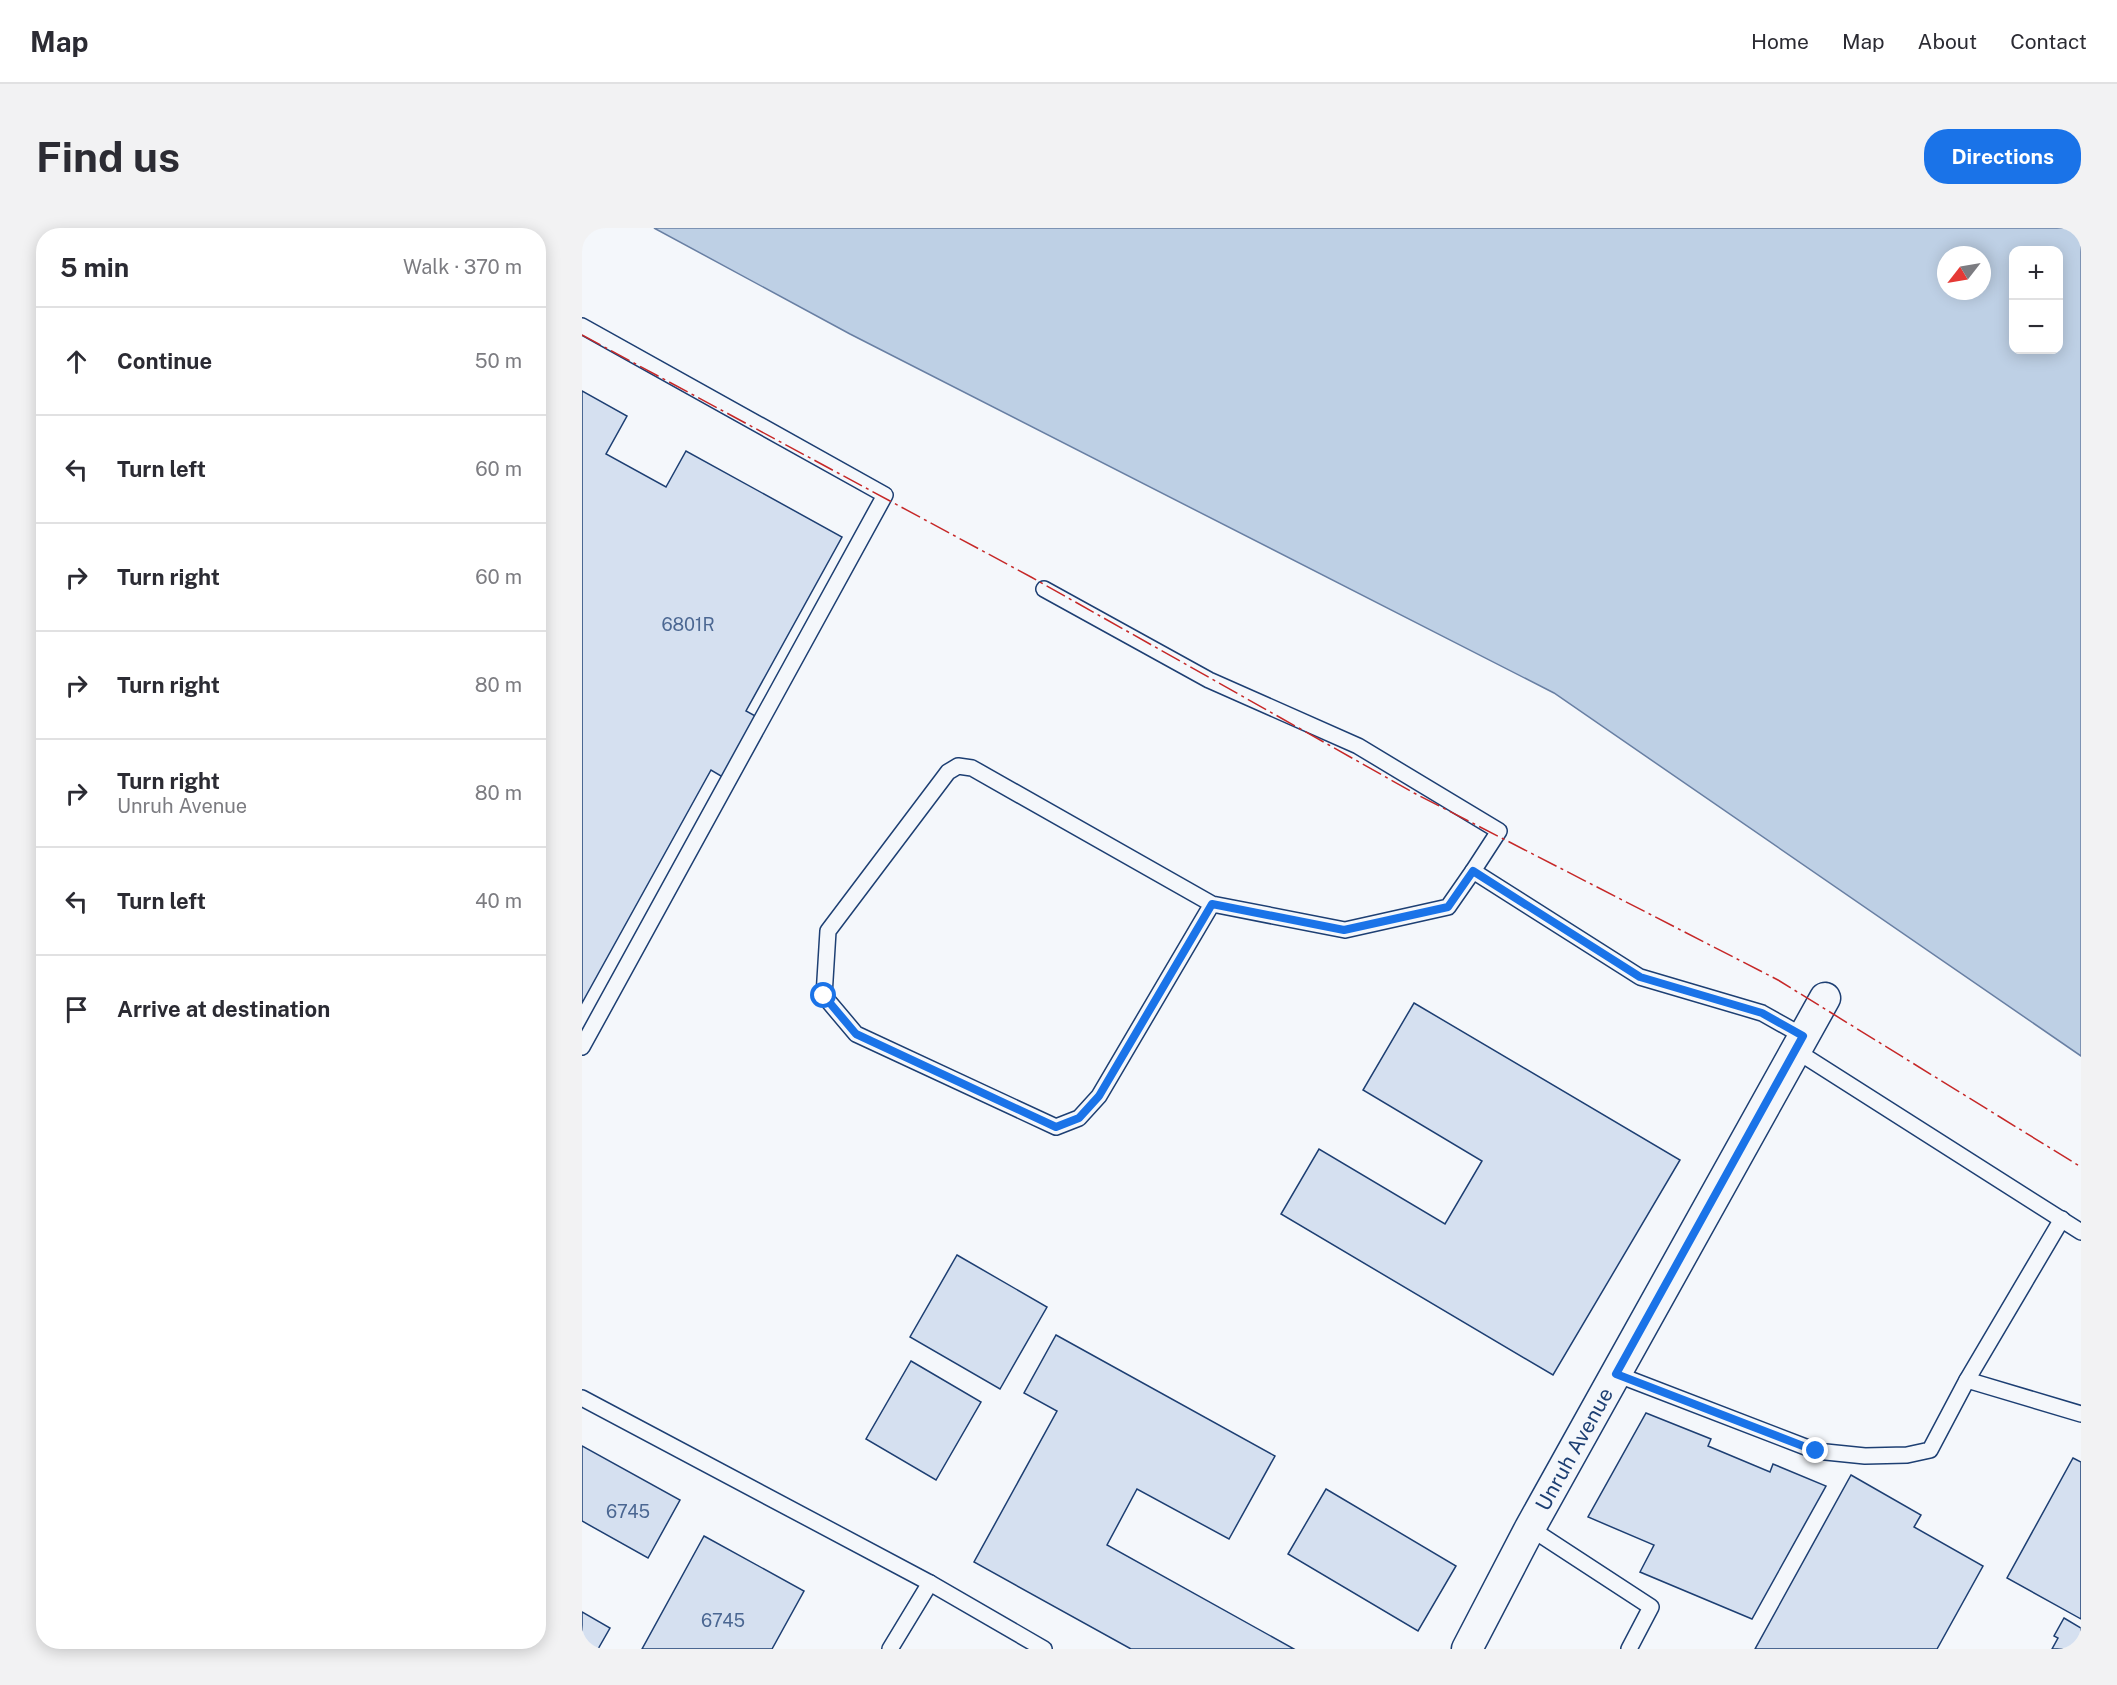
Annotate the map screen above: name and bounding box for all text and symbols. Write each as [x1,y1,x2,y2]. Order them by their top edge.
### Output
text: Map [30,25,89,58]
text: Home [1751,29,1809,54]
text: Map [1842,29,1885,54]
text: About [1918,29,1977,54]
text: Contact [2010,29,2087,54]
button: Directions [1924,129,2081,184]
text: Find us [36,132,180,181]
north arrow [1937,246,1991,300]
map controls [2009,246,2063,354]
button: + [2009,246,2063,300]
text: 5 min [60,252,129,283]
text: Walk · 370 m [403,255,522,279]
button: − [2009,300,2063,354]
icon: ahead [60,345,93,378]
text: Continue [117,348,212,374]
text: 50 m [475,349,522,373]
icon: left [60,453,93,486]
text: Turn left [117,456,206,482]
text: 60 m [475,457,522,481]
icon: right [60,561,93,594]
text: Turn right [117,564,220,590]
text: 60 m [475,565,522,589]
house number: 6801R [661,614,715,635]
icon: right [60,669,93,702]
text: Turn right [117,672,220,698]
text: 80 m [475,673,522,697]
text: Turn right [117,768,220,794]
icon: right [60,777,93,810]
text: 80 m [475,781,522,805]
text: Unruh Avenue [117,794,247,818]
icon: left [60,885,93,918]
text: Turn left [117,888,206,914]
text: 40 m [475,889,522,913]
route start [810,982,836,1008]
icon: arrive [60,993,93,1026]
text: Arrive at destination [117,996,330,1022]
street label: Unruh Avenue [1530,1383,1618,1515]
route end [1802,1437,1828,1463]
house number: 6745 [606,1501,650,1522]
house number: 6745 [701,1610,745,1631]

